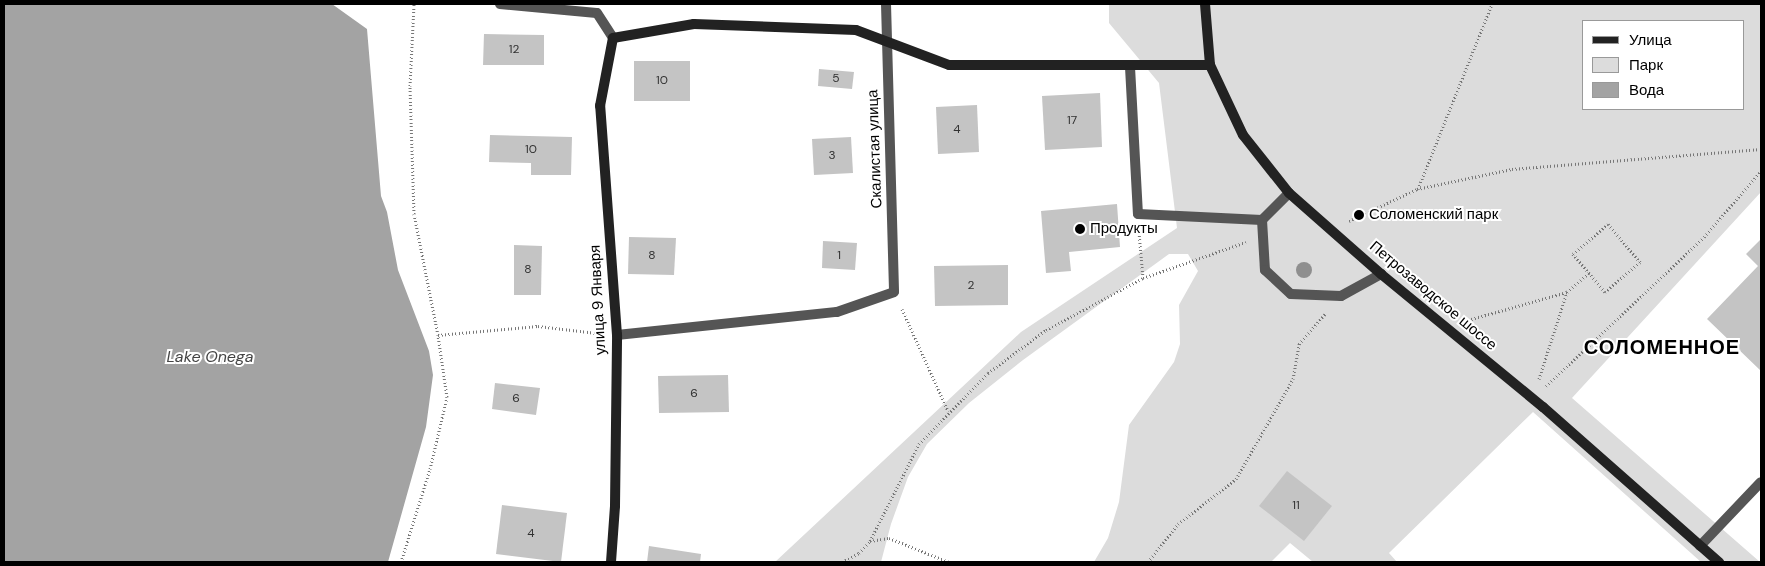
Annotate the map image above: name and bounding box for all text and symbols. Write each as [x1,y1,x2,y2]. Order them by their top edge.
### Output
legend [1582,20,1745,110]
text: Улица [1629,30,1672,50]
house number: 12 [509,43,519,57]
text: Парк [1629,55,1663,75]
house number: 5 [832,72,840,86]
house number: 10 [656,74,668,88]
text: Вода [1629,80,1664,100]
street label: Скалистая улица [864,89,886,209]
house number: 17 [1067,114,1077,128]
house number: 4 [953,123,961,137]
house number: 10 [525,143,537,157]
house number: 3 [828,149,836,163]
place label: Соломенский парк [1369,206,1498,224]
marker: Соломенский парк [1353,209,1365,221]
place label: Продукты [1090,220,1158,238]
marker: Продукты [1074,223,1086,235]
street label: Петрозаводское шоссе [1366,238,1500,354]
street label: улица 9 Января [586,245,610,355]
house number: 8 [648,249,656,263]
house number: 1 [837,249,841,263]
house number: 8 [524,263,532,277]
house number: 2 [968,279,974,293]
district label: СОЛОМЕННОЕ [1583,335,1741,359]
water label: Lake Onega [166,347,254,367]
house number: 6 [690,387,698,401]
house number: 6 [512,392,520,406]
house number: 11 [1292,499,1300,513]
house number: 4 [527,527,535,541]

